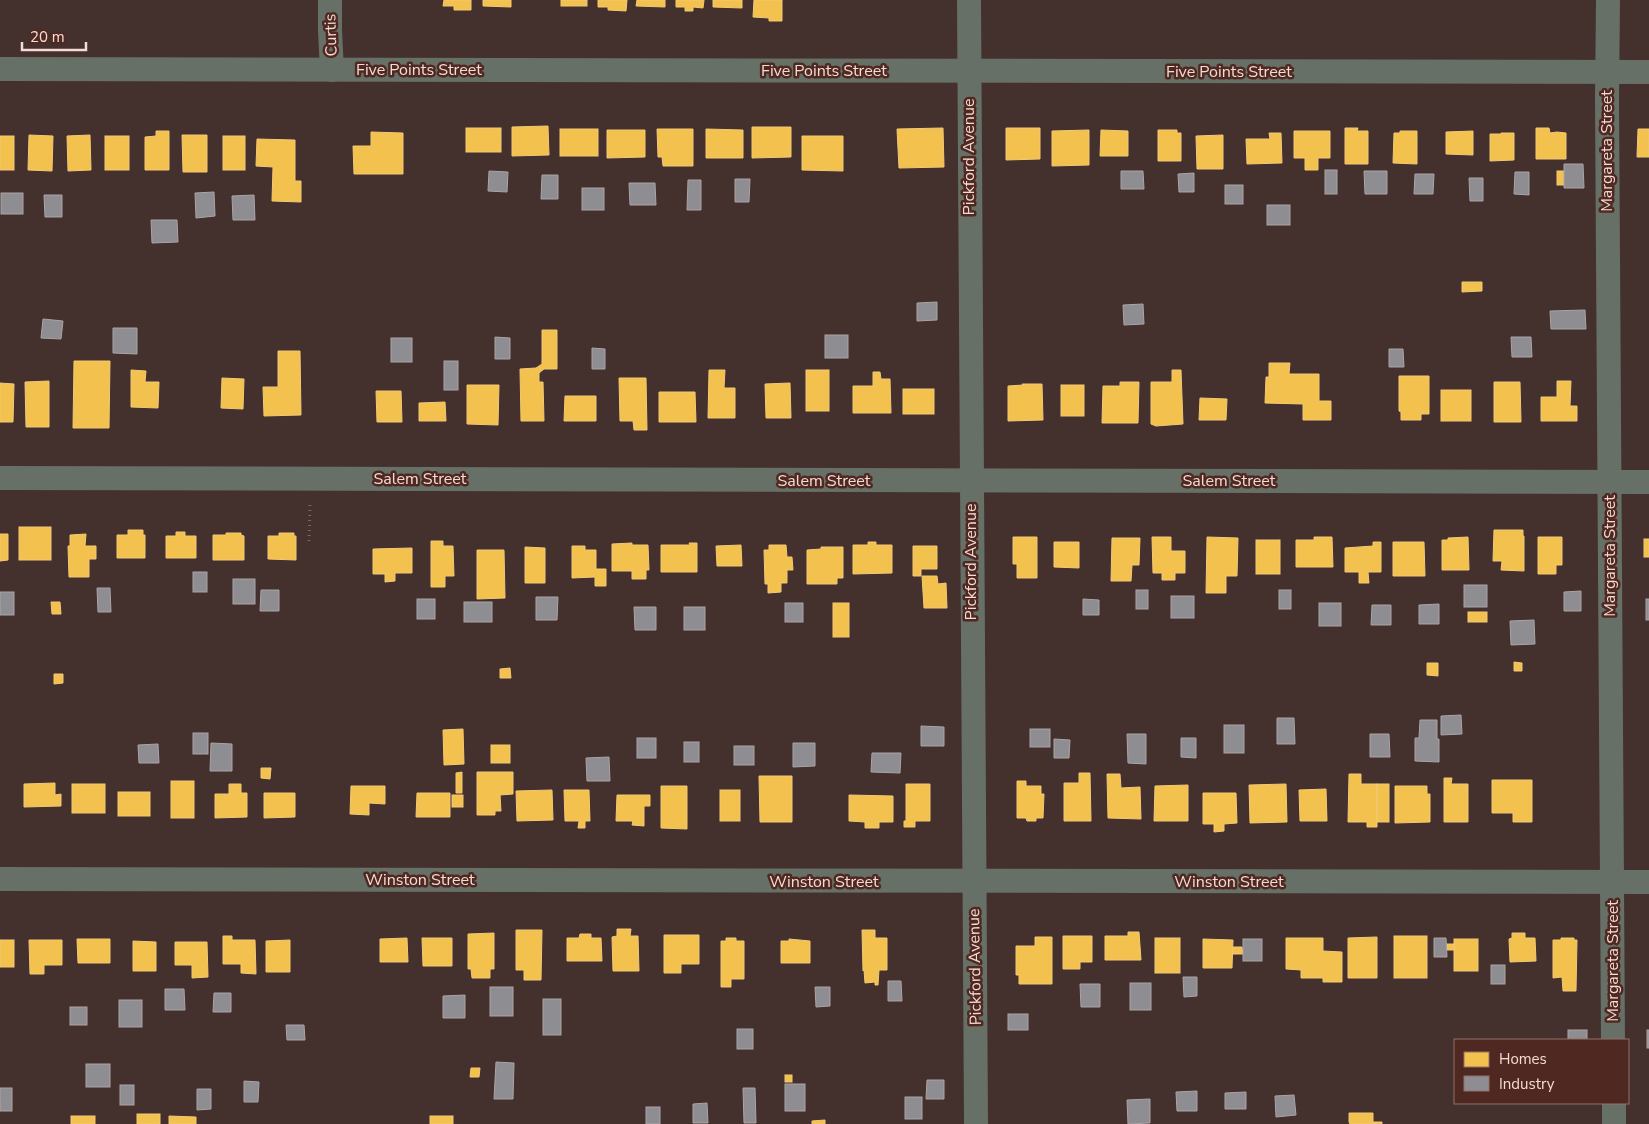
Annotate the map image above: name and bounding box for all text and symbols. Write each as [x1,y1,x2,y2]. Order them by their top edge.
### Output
street label: Curtis [319,13,343,57]
scale bar [22,20,86,52]
text: 20 m [30,27,65,47]
street label: Five Points Street [356,59,482,81]
street label: Five Points Street [761,60,887,82]
street label: Five Points Street [1166,61,1292,83]
street label: Margareta Street [1596,90,1618,212]
street label: Pickford Avenue [958,99,980,215]
street label: Salem Street [374,468,467,490]
street label: Salem Street [778,470,871,492]
street label: Salem Street [1183,470,1276,492]
street label: Margareta Street [1599,495,1621,617]
street label: Pickford Avenue [960,504,982,620]
street label: Winston Street [365,869,475,891]
street label: Winston Street [769,871,879,893]
street label: Winston Street [1174,871,1284,893]
street label: Margareta Street [1602,900,1624,1022]
street label: Pickford Avenue [963,908,987,1026]
legend [1454,1039,1629,1104]
text: Homes [1499,1049,1547,1069]
text: Industry [1499,1074,1555,1094]

